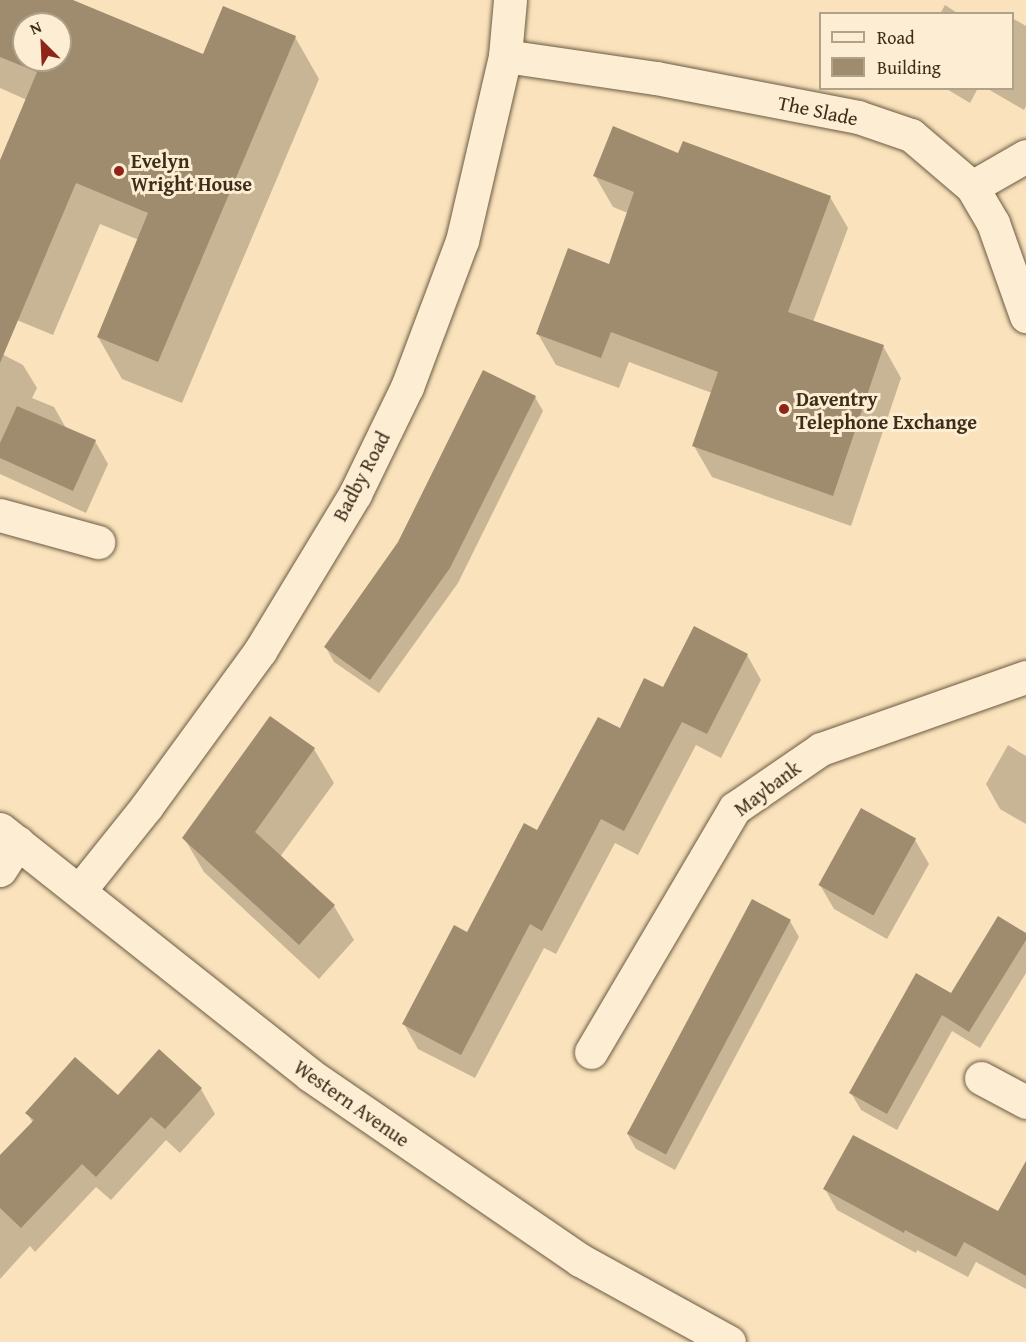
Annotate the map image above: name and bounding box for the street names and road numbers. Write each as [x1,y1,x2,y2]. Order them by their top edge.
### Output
street label: The Slade [776,90,860,130]
street label: Badby Road [327,427,395,525]
street label: Maybank [729,755,805,821]
street label: Western Avenue [290,1054,414,1152]

